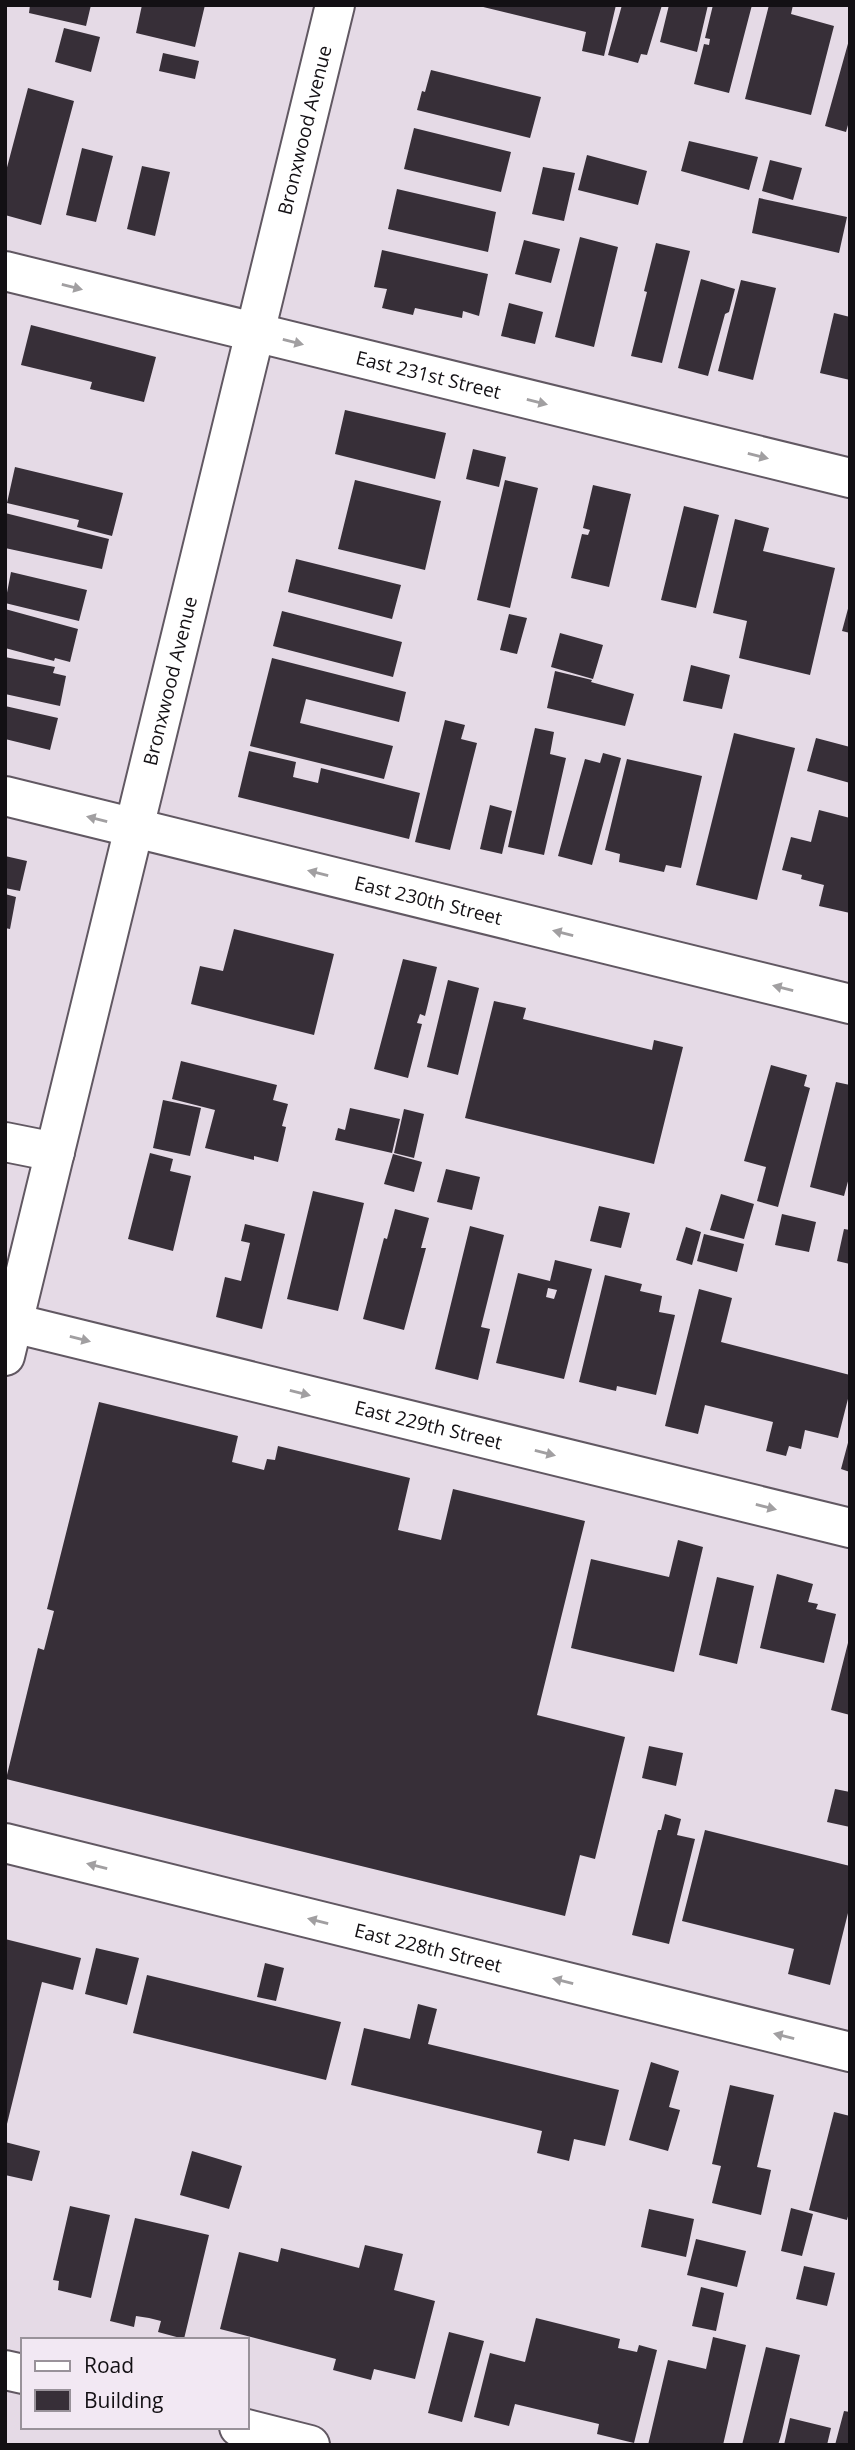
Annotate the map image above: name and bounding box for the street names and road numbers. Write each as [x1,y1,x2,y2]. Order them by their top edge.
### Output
street label: Bronxwood Avenue [271,43,338,217]
street label: East 231st Street [353,344,504,405]
street label: Bronxwood Avenue [137,594,203,768]
street label: East 230th Street [352,870,505,931]
street label: East 229th Street [352,1394,505,1455]
street label: East 228th Street [352,1917,505,1978]

